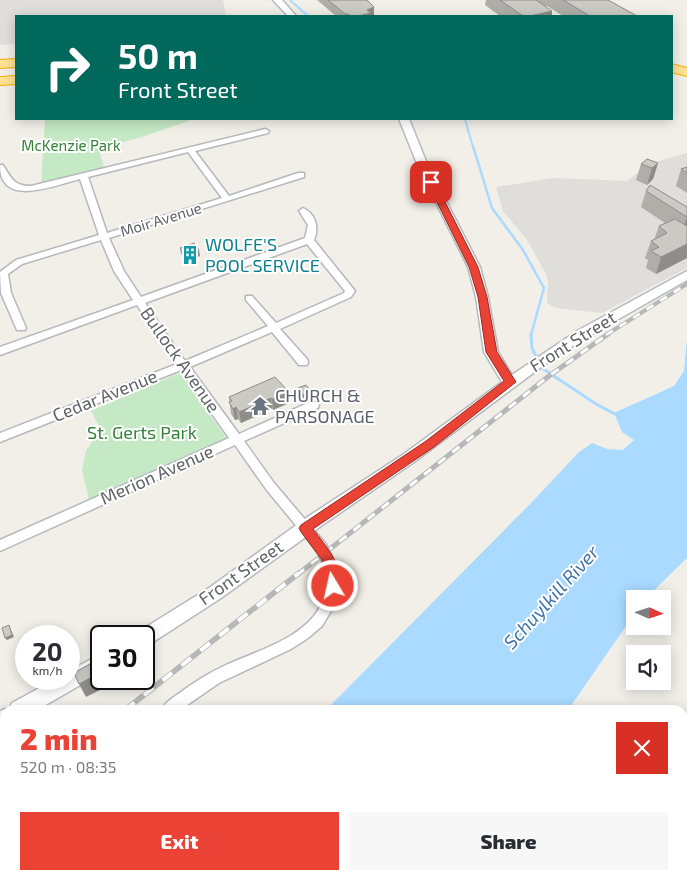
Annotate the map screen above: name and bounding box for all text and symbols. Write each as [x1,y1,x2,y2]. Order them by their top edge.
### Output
text: 50 m [118,34,198,76]
icon: right [35,35,100,100]
text: Front Street [118,76,238,102]
park label: McKenzie Park [21,136,121,154]
pin [410,161,452,203]
icon: arrive [417,168,445,196]
street label: Moir Avenue [118,198,204,240]
place label: WOLFE'S POOL SERVICE [205,233,320,276]
building icon: WOLFE'S POOL SERVICE [179,244,201,266]
street label: Bullock Avenue [136,302,225,417]
street label: Front Street [525,306,620,376]
street label: Cedar Avenue [49,364,160,426]
place label: CHURCH & PARSONAGE [275,384,375,427]
temple icon: CHURCH & PARSONAGE [249,395,271,417]
park label: St. Gerts Park [87,421,197,443]
street label: Merion Avenue [97,439,217,509]
street label: Front Street [194,535,287,609]
water label: Schuylkill River [498,540,604,654]
position arrow [306,559,358,611]
north arrow [626,590,671,635]
map controls [626,590,671,690]
speed limit sign: 30 [90,625,155,690]
text: 20 [32,636,63,666]
button: sound [626,645,671,690]
text: km/h [33,663,62,677]
text: 2 min [20,720,98,756]
button: close [616,722,668,774]
text: 520 m · 08:35 [20,757,116,776]
button: Exit [20,812,339,870]
button: Share [349,812,668,870]

